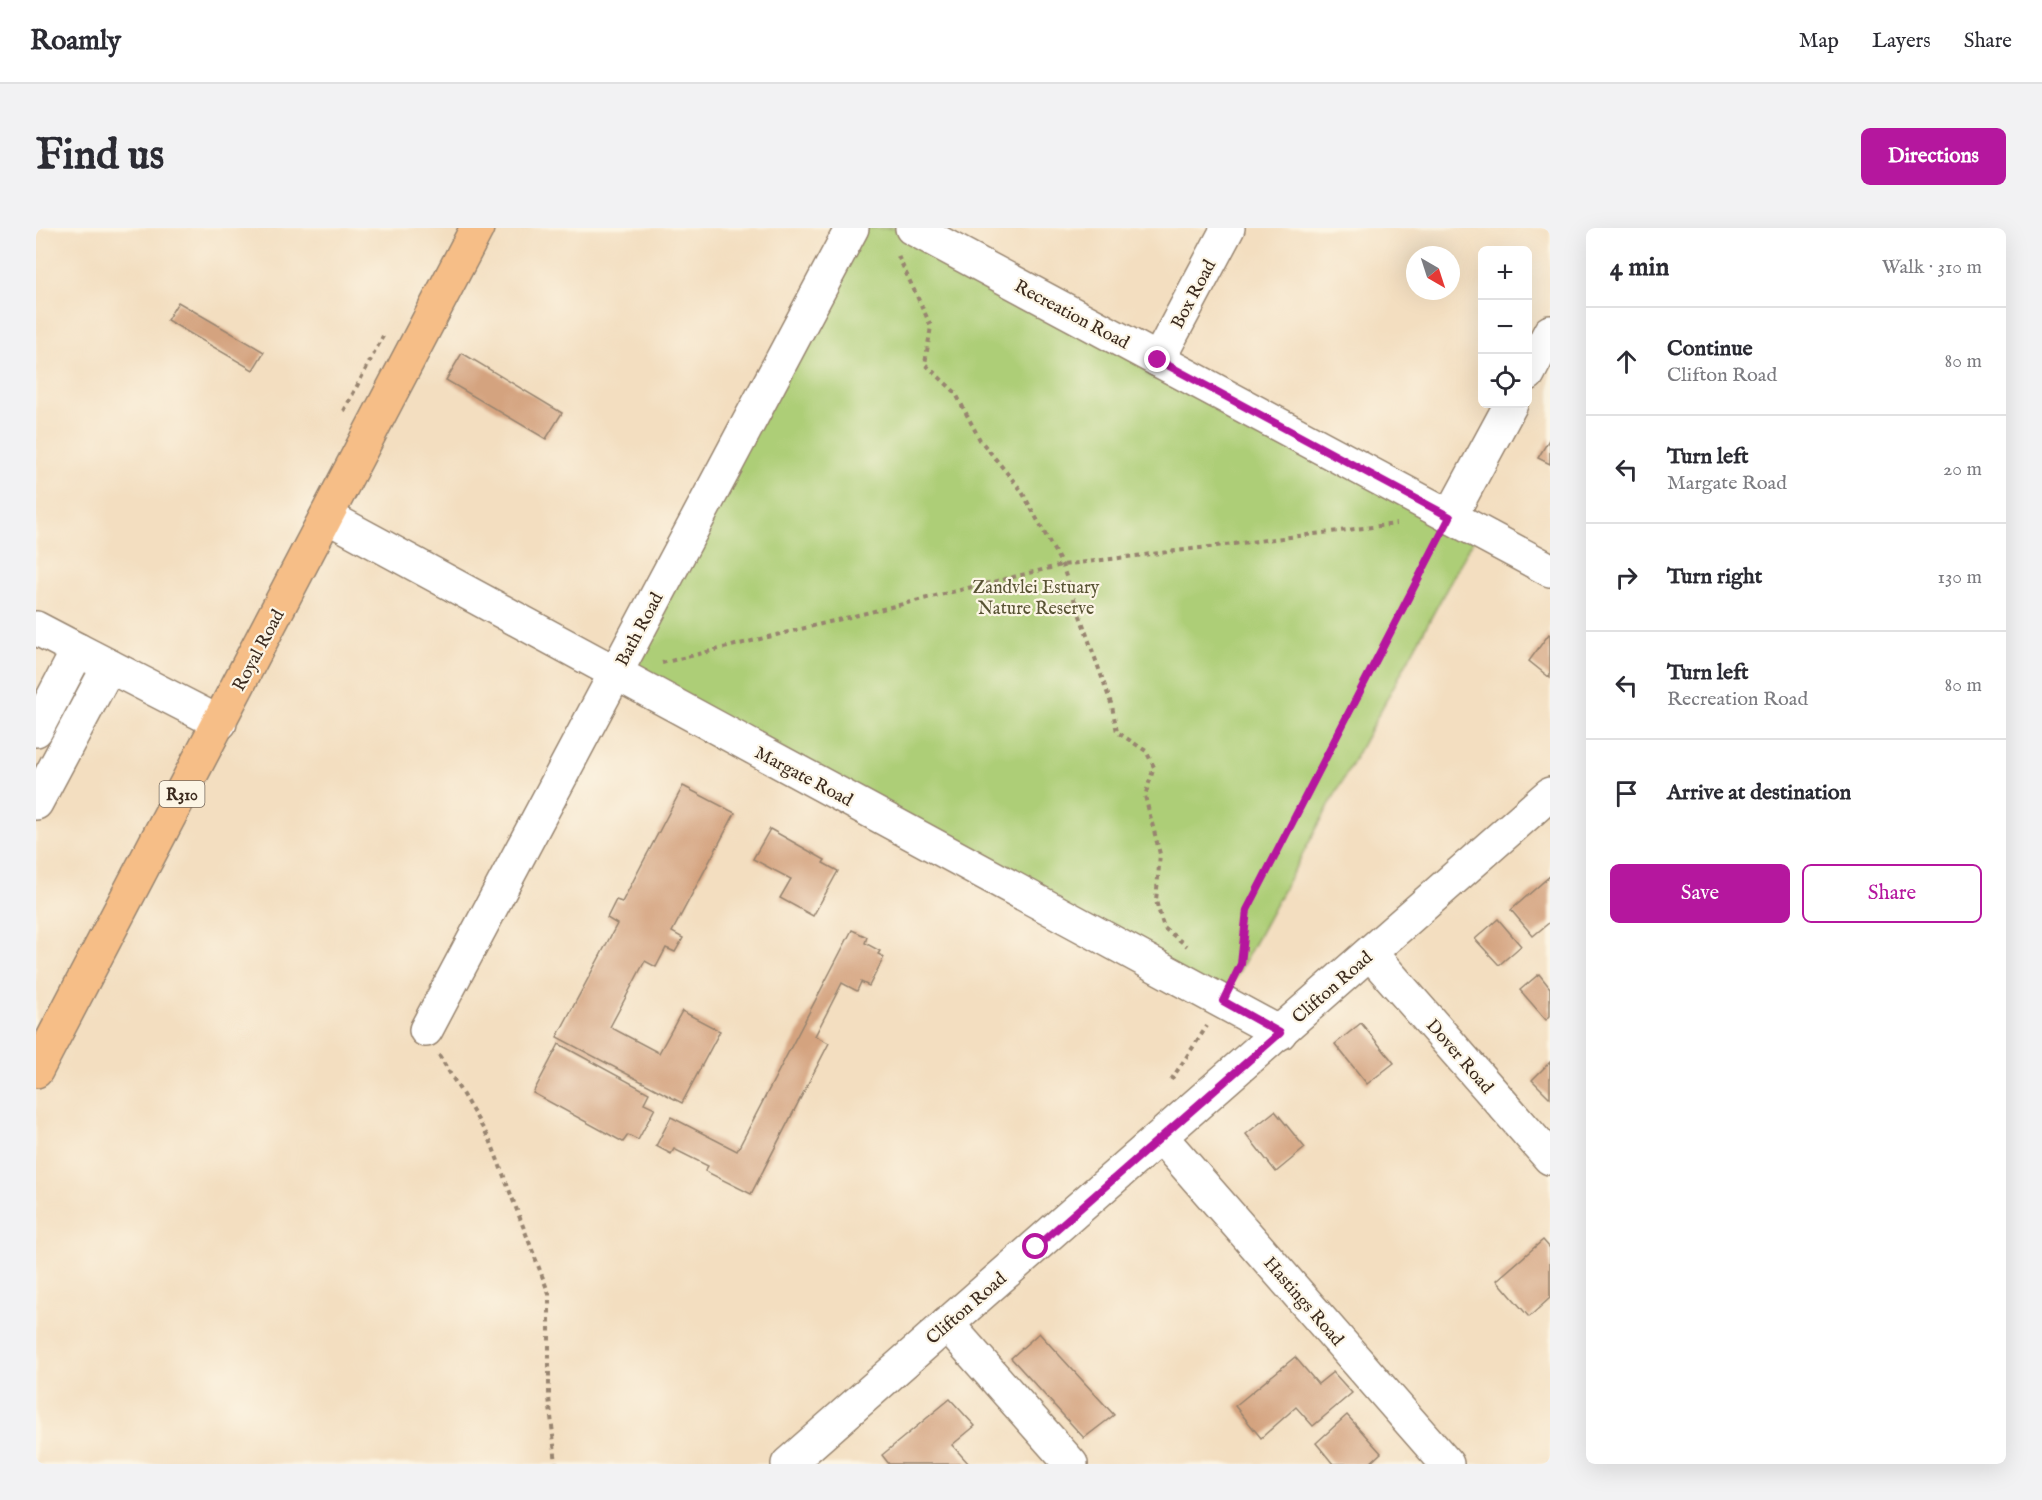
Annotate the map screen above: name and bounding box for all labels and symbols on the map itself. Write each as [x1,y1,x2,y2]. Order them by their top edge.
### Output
north arrow [1406,246,1460,300]
street label: Box Road [1167,256,1222,333]
street label: Recreation Road [1010,275,1133,355]
route end [1144,346,1170,372]
park label: Zandvlei Estuary Nature Reserve [973,577,1100,621]
street label: Bath Road [611,589,669,670]
street label: Royal Road [228,606,291,695]
street label: Margate Road [750,742,857,813]
road number: R310 [160,781,204,807]
street label: Clifton Road [1288,947,1378,1029]
street label: Dover Road [1420,1015,1498,1099]
route start [1022,1233,1048,1259]
street label: Hastings Road [1258,1253,1348,1352]
street label: Clifton Road [922,1268,1012,1350]

